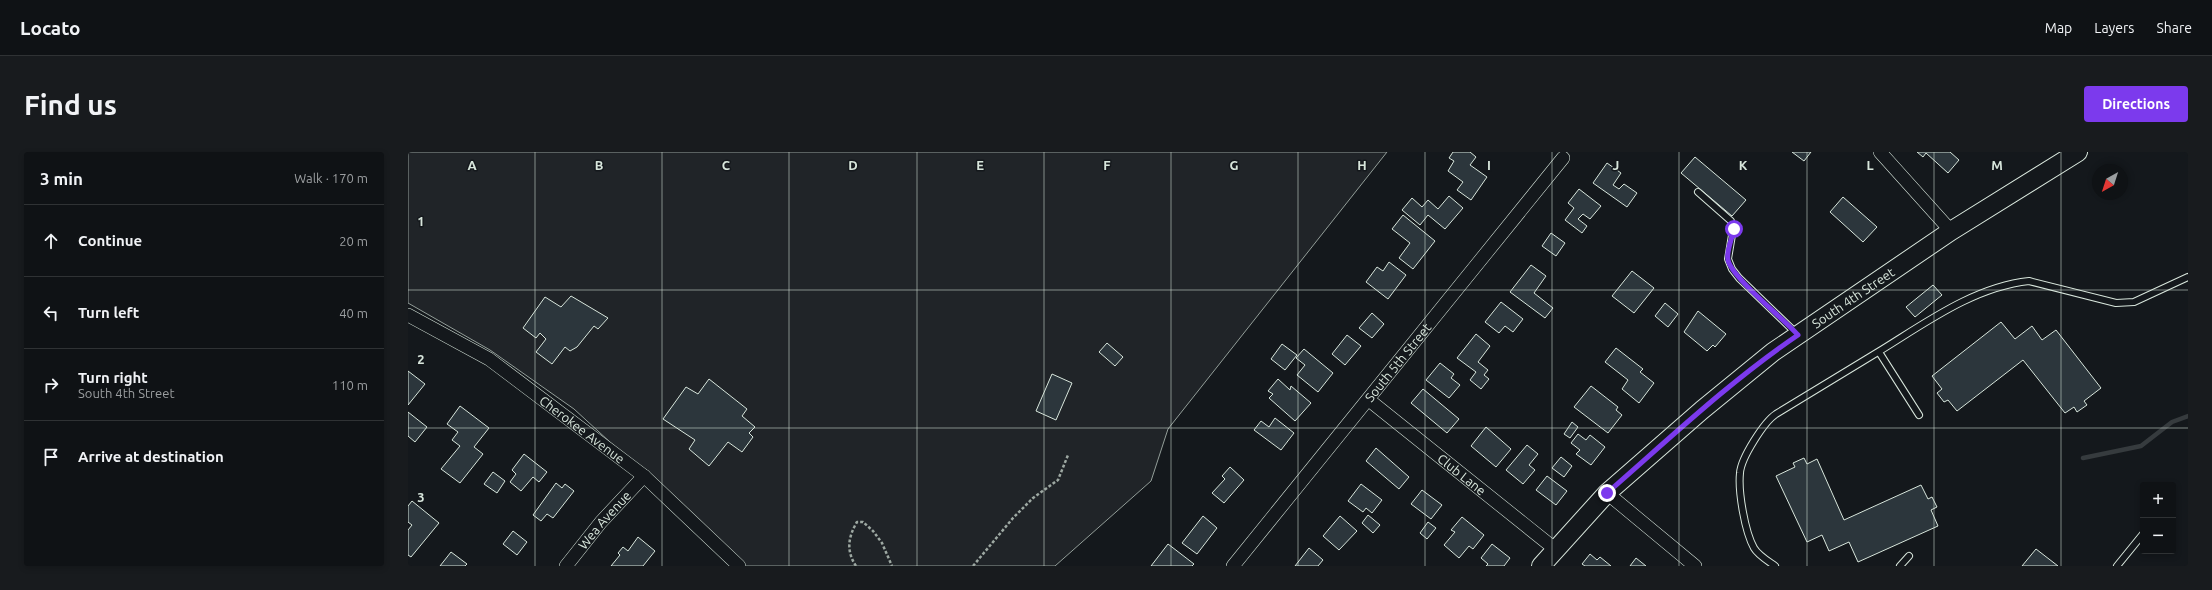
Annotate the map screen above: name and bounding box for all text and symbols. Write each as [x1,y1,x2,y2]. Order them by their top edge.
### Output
text: Locato [20,17,81,39]
text: Map [2045,20,2072,36]
text: Layers [2094,20,2134,36]
text: Share [2156,20,2192,36]
button: Directions [2084,86,2188,122]
text: Find us [24,89,117,120]
text: A [467,158,477,172]
text: B [595,158,604,172]
text: C [722,158,731,172]
text: D [848,158,858,172]
text: E [976,158,984,172]
text: F [1103,158,1111,172]
text: G [1230,158,1239,172]
text: H [1357,158,1367,172]
text: I [1487,158,1491,172]
text: J [1613,158,1619,172]
text: K [1739,158,1748,172]
text: L [1866,158,1874,172]
text: M [1991,158,2003,172]
north arrow [2092,164,2128,200]
text: 3 min [40,169,83,188]
text: Walk · 170 m [294,171,368,185]
text: 1 [417,214,425,228]
route start [1725,220,1743,238]
icon: ahead [40,230,62,252]
text: Continue [78,232,142,249]
text: 20 m [339,234,368,248]
street label: South 4th Street [1809,265,1897,331]
icon: left [40,302,62,324]
text: Turn left [78,304,139,321]
text: 40 m [339,306,368,320]
street label: South 5th Street [1362,320,1434,404]
text: 2 [417,352,425,366]
text: Turn right [78,369,148,386]
icon: right [40,374,62,396]
text: 110 m [332,378,368,392]
text: South 4th Street [78,386,175,400]
street label: Cherokee Avenue [537,393,627,466]
icon: arrive [40,446,62,468]
text: Arrive at destination [78,448,224,465]
street label: Club Lane [1435,451,1489,498]
map controls [2140,482,2176,554]
button: + [2140,482,2176,518]
route end [1598,484,1616,502]
street label: Wea Avenue [575,488,633,552]
text: 3 [417,490,425,504]
button: − [2140,518,2176,554]

